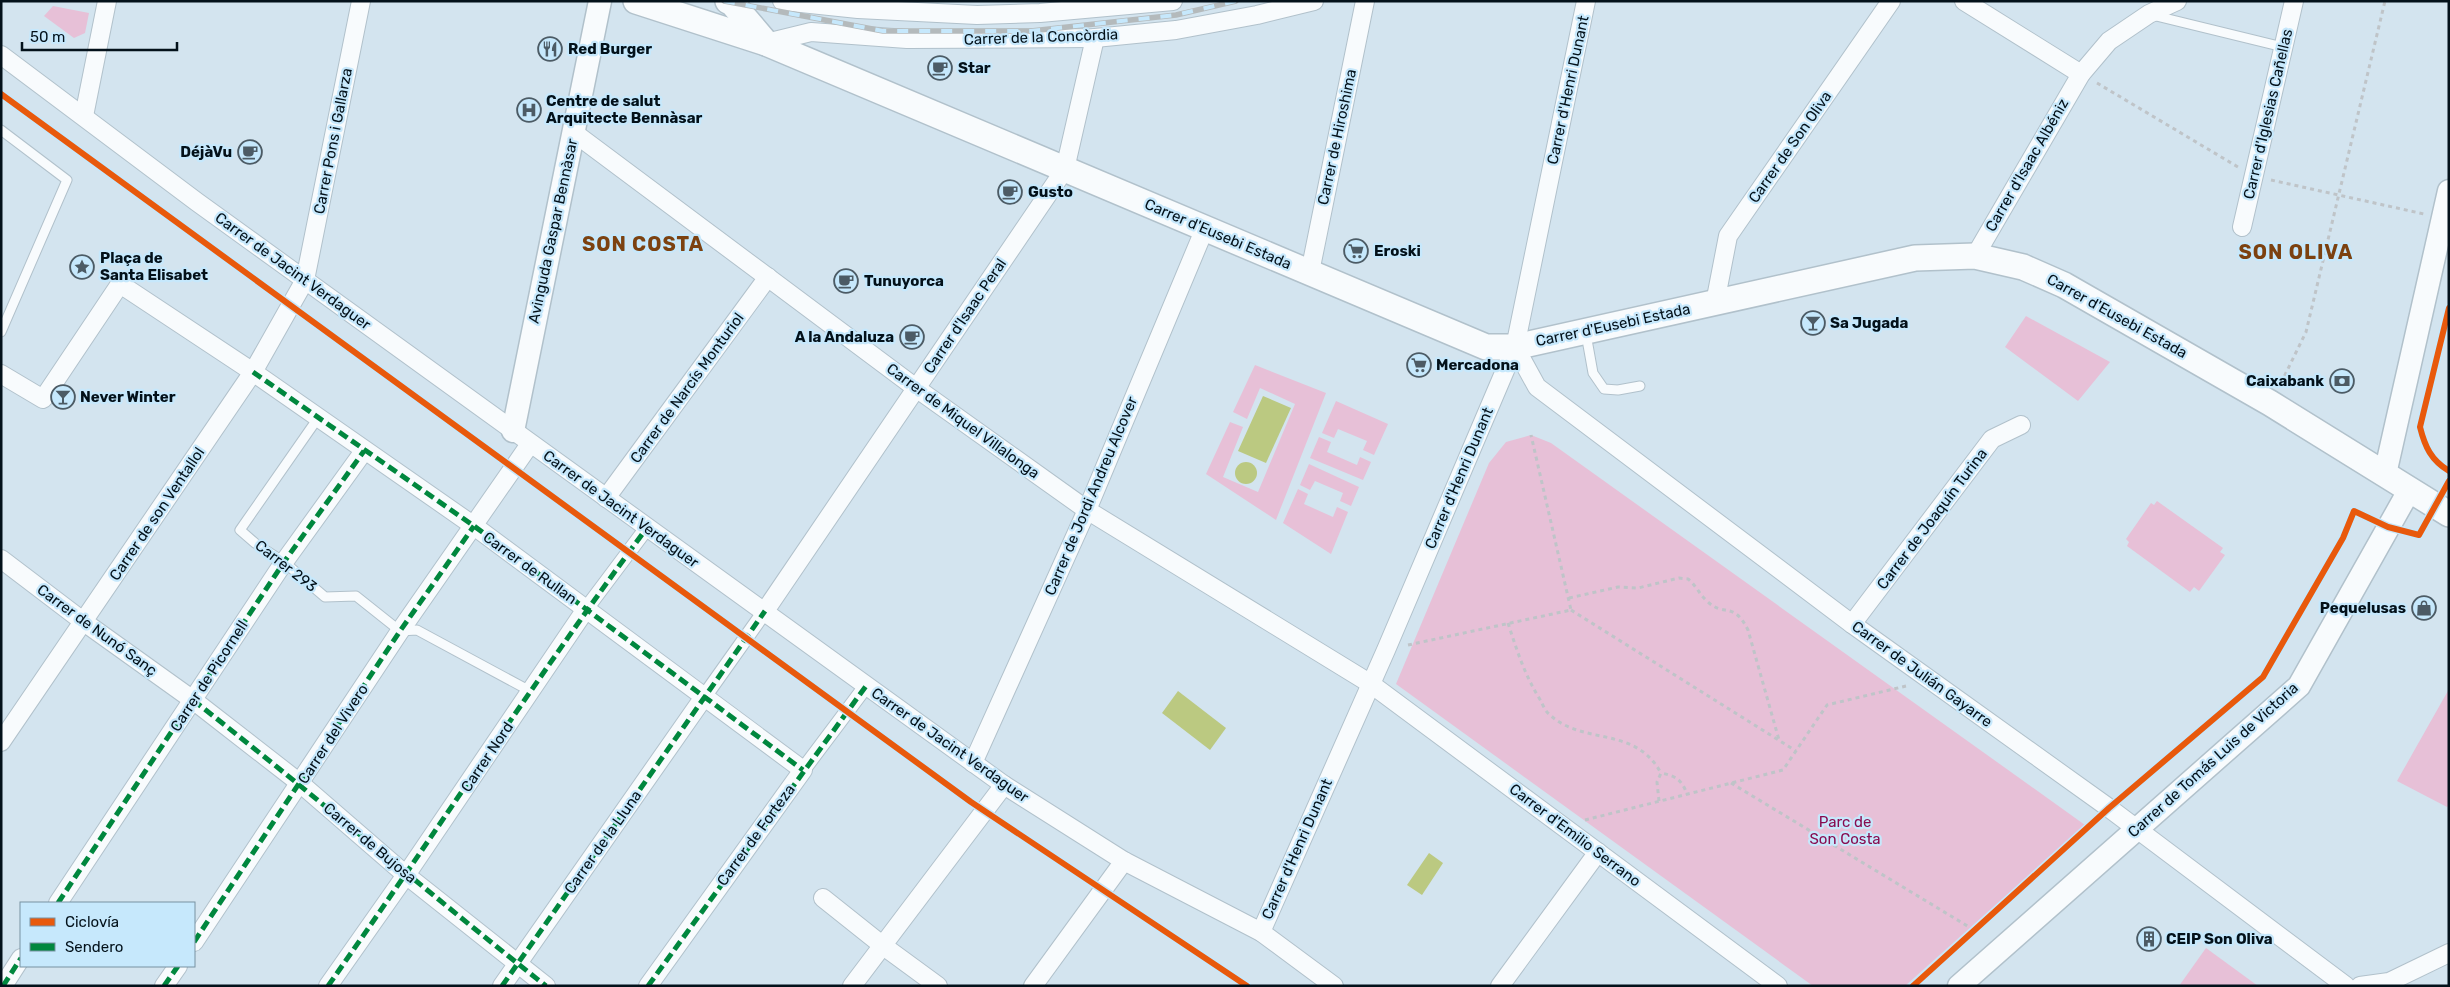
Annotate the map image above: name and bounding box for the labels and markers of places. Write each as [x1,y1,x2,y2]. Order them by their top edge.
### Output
restaurant icon: Red Burger [537,36,563,62]
place label: Red Burger [568,40,652,58]
cafe icon: Star [927,55,953,81]
place label: Star [958,59,991,77]
place label: Centre de salut Arquitecte Bennàsar [546,92,702,127]
hospital icon: Centre de salut Arquitecte Bennàsar [516,97,542,123]
cafe icon: DéjàVu [237,139,263,165]
place label: DéjàVu [180,143,232,161]
cafe icon: Gusto [997,179,1023,205]
place label: Gusto [1028,183,1073,201]
supermarket icon: Eroski [1343,238,1369,264]
place label: Eroski [1374,242,1421,260]
place label: Plaça de Santa Elisabet [100,249,208,284]
place icon: Plaça de Santa Elisabet [69,254,95,280]
cafe icon: Tunuyorca [833,268,859,294]
place label: Tunuyorca [864,272,944,290]
bar icon: Sa Jugada [1800,310,1826,336]
place label: Sa Jugada [1830,314,1908,332]
cafe icon: A la Andaluza [899,324,925,350]
place label: A la Andaluza [795,328,894,346]
supermarket icon: Mercadona [1406,352,1432,378]
place label: Mercadona [1436,356,1519,374]
bank icon: Caixabank [2329,368,2355,394]
place label: Caixabank [2246,372,2324,390]
bar icon: Never Winter [50,384,76,410]
place label: Never Winter [80,388,176,406]
shop icon: Pequelusas [2411,595,2437,621]
place label: Pequelusas [2320,599,2406,617]
building icon: CEIP Son Oliva [2136,926,2162,952]
place label: CEIP Son Oliva [2166,930,2273,948]

